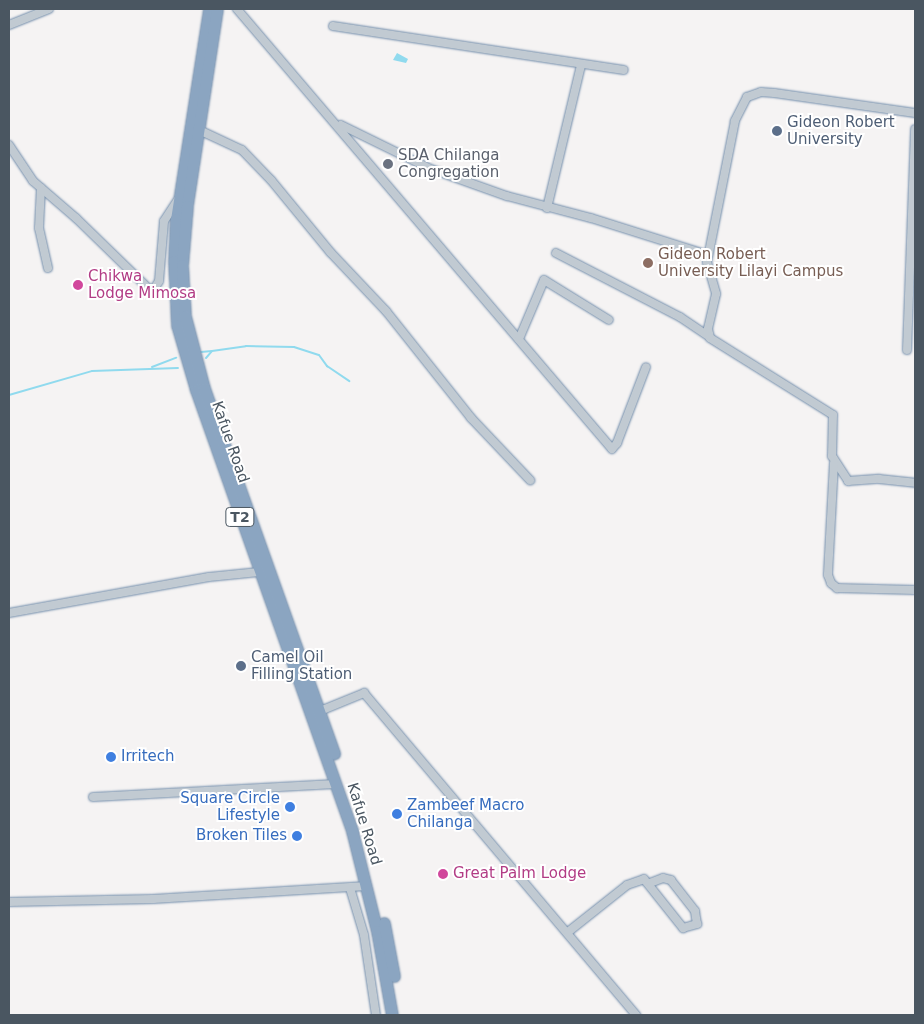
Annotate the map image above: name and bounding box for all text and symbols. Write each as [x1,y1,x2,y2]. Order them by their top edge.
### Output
place label: Gideon Robert University [787,113,895,148]
marker: Gideon Robert University [771,125,783,137]
place label: SDA Chilanga Congregation [398,146,500,181]
marker: SDA Chilanga Congregation [382,158,394,170]
place label: Gideon Robert University Lilayi Campus [658,245,843,280]
marker: Gideon Robert University Lilayi Campus [642,257,654,269]
place label: Chikwa Lodge Mimosa [88,267,196,302]
marker: Chikwa Lodge Mimosa [72,279,84,291]
street label: Kafue Road [208,399,252,485]
road number: T2 [225,506,255,528]
place label: Camel Oil Filling Station [251,648,352,683]
marker: Camel Oil Filling Station [235,660,247,672]
place label: Irritech [121,748,175,766]
marker: Irritech [105,751,117,763]
street label: Kafue Road [343,781,385,867]
place label: Square Circle Lifestyle [180,789,280,824]
place label: Zambeef Macro Chilanga [407,796,525,831]
marker: Square Circle Lifestyle [284,801,296,813]
marker: Zambeef Macro Chilanga [391,808,403,820]
place label: Broken Tiles [196,827,287,845]
marker: Broken Tiles [291,830,303,842]
place label: Great Palm Lodge [453,865,586,883]
marker: Great Palm Lodge [437,868,449,880]

